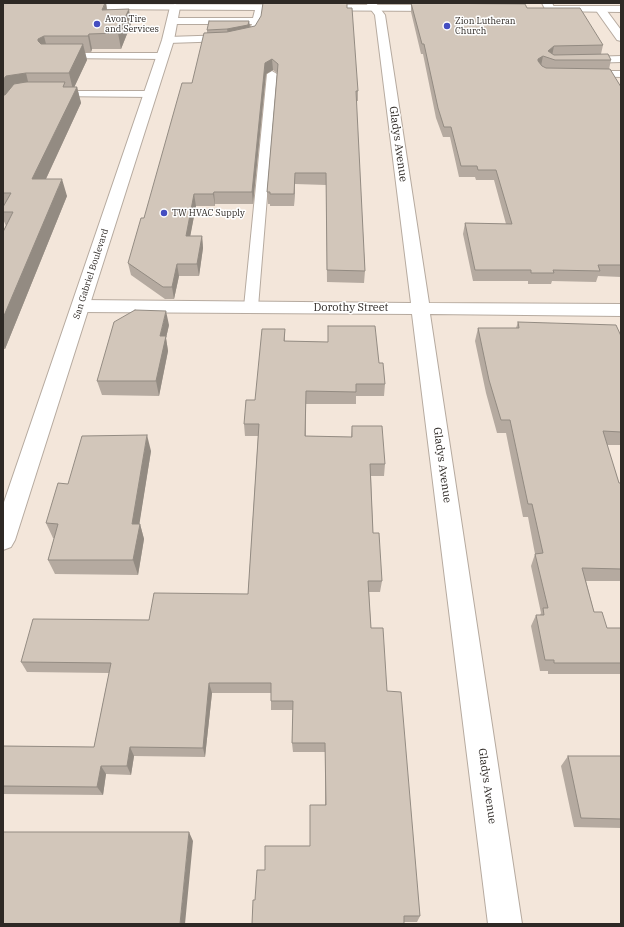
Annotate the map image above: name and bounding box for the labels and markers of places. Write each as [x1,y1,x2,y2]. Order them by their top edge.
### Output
place label: Avon Tire and Services [105,14,159,35]
place label: Zion Lutheran Church [455,16,516,37]
marker: Avon Tire and Services [92,19,102,29]
marker: Zion Lutheran Church [442,21,452,31]
marker: TW HVAC Supply [159,208,169,218]
place label: TW HVAC Supply [172,208,245,218]

